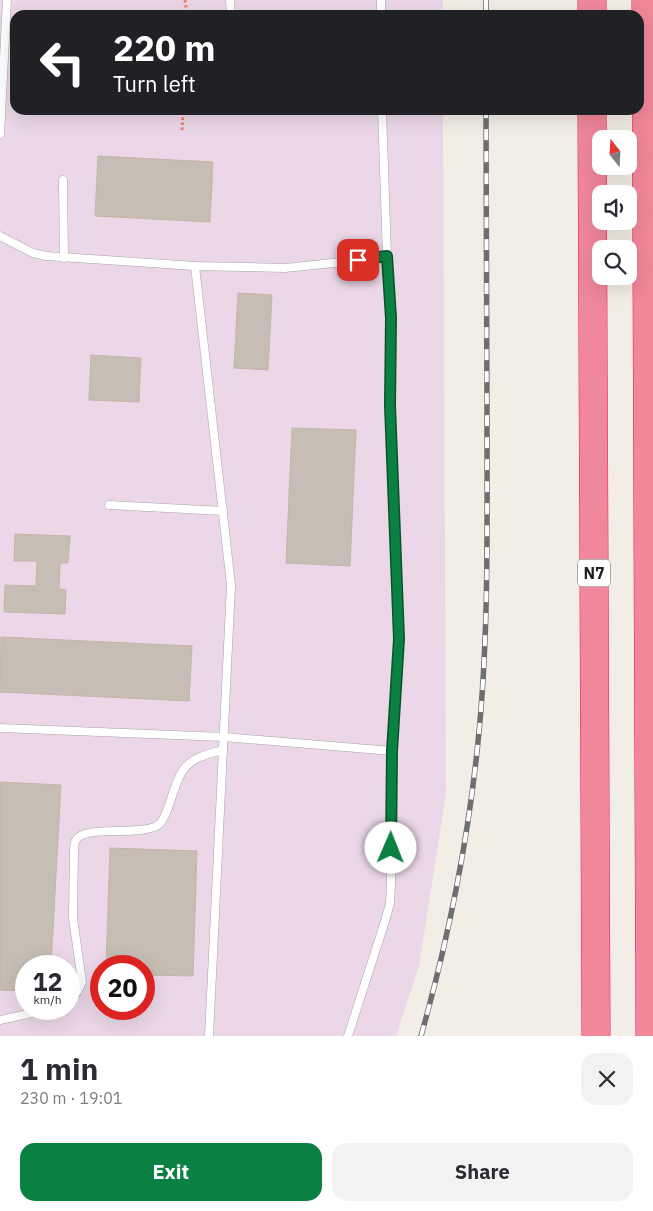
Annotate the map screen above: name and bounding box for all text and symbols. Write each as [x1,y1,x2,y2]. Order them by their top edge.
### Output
text: 220 m [113,25,216,71]
icon: left [30,30,95,95]
text: Turn left [113,69,196,98]
north arrow [592,130,638,175]
map controls [592,130,637,285]
button: sound [592,185,637,230]
pin [337,239,379,281]
button: search [592,240,637,285]
icon: arrive [344,246,372,274]
road number: N7 [578,560,610,586]
position arrow [364,821,416,873]
speed limit sign: 20 [90,955,155,1020]
text: 12 [32,965,63,998]
text: km/h [33,992,62,1007]
text: 1 min [20,1049,98,1088]
button: close [581,1053,633,1105]
text: 230 m · 19:01 [20,1088,122,1108]
button: Exit [20,1143,322,1201]
button: Share [332,1143,633,1201]

